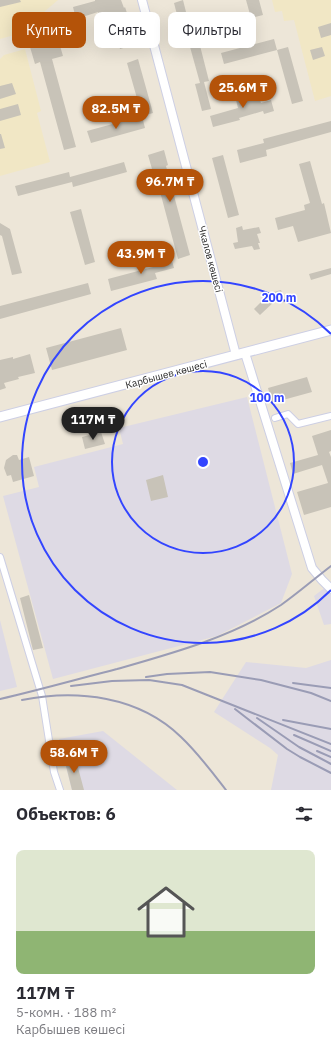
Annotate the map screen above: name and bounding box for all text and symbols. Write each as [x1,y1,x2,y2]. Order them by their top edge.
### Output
chip: Купить [12,12,86,48]
chip: Снять [94,12,160,48]
chip: Фильтры [168,12,256,48]
pin: 25.6M ₸ [206,75,280,109]
text: 25.6M ₸ [219,79,268,96]
pin: 82.5M ₸ [79,96,153,130]
text: 82.5M ₸ [92,100,141,117]
pin: 96.7M ₸ [133,169,207,203]
text: 96.7M ₸ [146,173,195,190]
street label: Чкалов көшесі [195,224,226,294]
pin: 43.9M ₸ [104,241,178,275]
text: 43.9M ₸ [117,245,166,262]
text: 200 m [261,290,297,305]
street label: Карбышев көшесі [124,357,208,392]
text: 100 m [249,390,285,405]
pin: 117M ₸ [60,407,126,441]
text: 117M ₸ [71,411,115,428]
centre of rings [196,455,210,469]
pin: 58.6M ₸ [37,740,111,774]
text: 58.6M ₸ [50,744,99,761]
text: Объектов: 6 [16,803,116,825]
icon: filters [293,803,315,825]
icon: home [130,876,202,948]
text: 117M ₸ [16,982,75,1004]
text: 5-комн. · 188 m² [16,1004,116,1021]
text: Карбышев көшесі [16,1021,125,1038]

